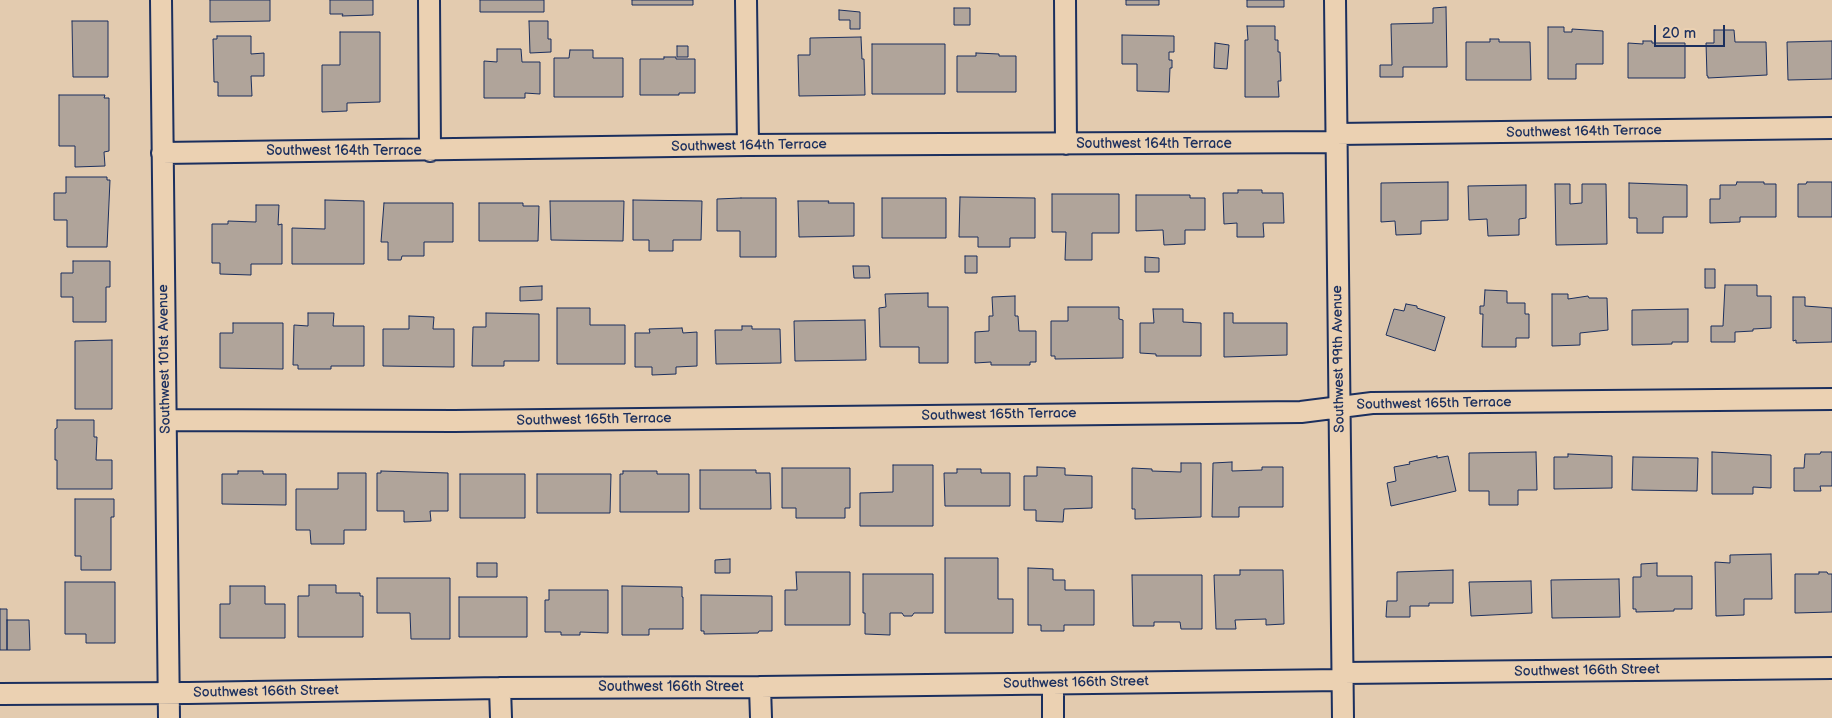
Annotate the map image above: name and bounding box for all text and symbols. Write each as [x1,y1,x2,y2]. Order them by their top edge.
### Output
scale bar [1657,15,1728,47]
text: 20 m [1662,24,1696,43]
street label: Southwest 164th Terrace [1506,122,1662,142]
street label: Southwest 164th Terrace [671,136,827,156]
street label: Southwest 164th Terrace [1076,136,1232,152]
street label: Southwest 164th Terrace [266,143,422,159]
street label: Southwest 101st Avenue [155,284,175,434]
street label: Southwest 99th Avenue [1329,285,1349,433]
street label: Southwest 165th Terrace [1356,394,1512,414]
street label: Southwest 165th Terrace [921,405,1077,425]
street label: Southwest 165th Terrace [516,410,672,430]
street label: Southwest 166th Street [1514,661,1660,681]
street label: Southwest 166th Street [1003,673,1149,693]
street label: Southwest 166th Street [598,679,744,695]
street label: Southwest 166th Street [193,682,339,702]

